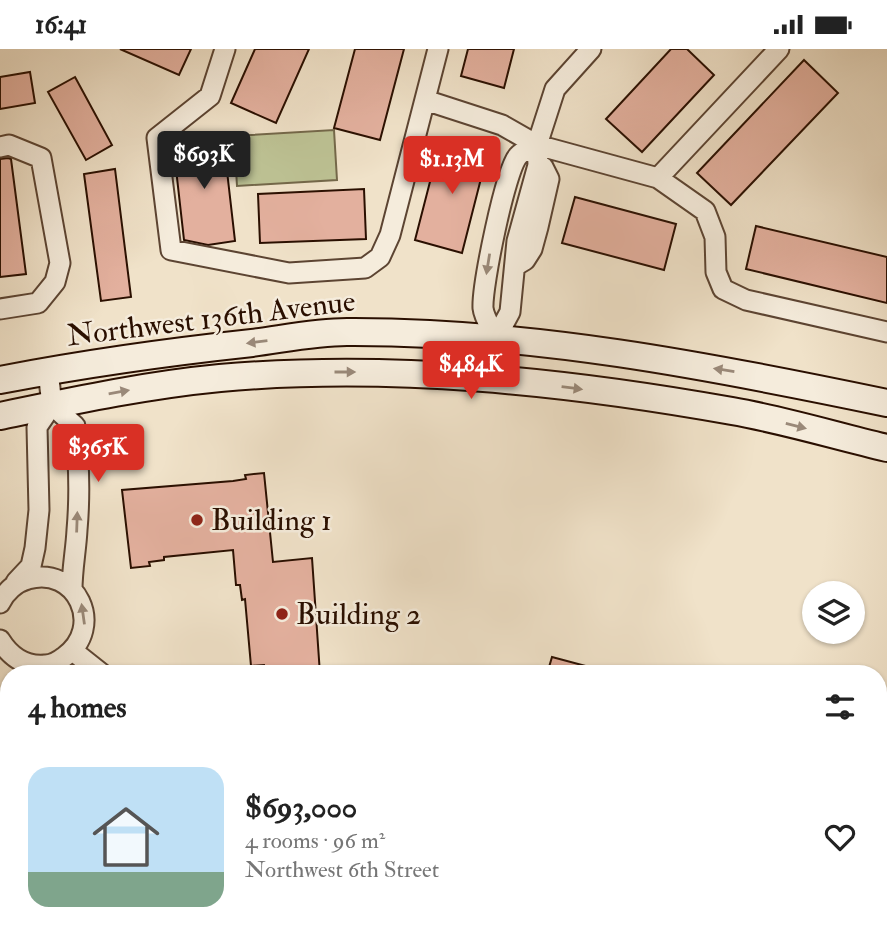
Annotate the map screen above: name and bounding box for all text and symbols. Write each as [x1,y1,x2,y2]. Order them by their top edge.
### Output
text: 16:41 [35,9,87,41]
pin: $693K [155,131,253,191]
pin: $1.13M [395,137,509,196]
text: $693K [173,139,235,168]
text: $1.13M [420,144,485,173]
one-way arrow [482,253,493,275]
street label: Northwest 136th Avenue [65,282,357,355]
one-way arrow [245,337,267,348]
pin: $484K [422,341,520,401]
text: $484K [439,349,503,378]
one-way arrow [713,364,735,375]
one-way arrow [335,366,357,378]
one-way arrow [561,382,583,393]
one-way arrow [108,386,130,397]
one-way arrow [785,421,807,432]
pin: $365K [49,425,147,484]
text: $365K [68,432,128,461]
place label: Building 1 [211,502,332,539]
one-way arrow [71,511,83,533]
marker: Building 1 [189,512,205,528]
map controls [802,581,865,644]
button: layers [802,581,865,644]
place label: Building 2 [296,596,421,633]
one-way arrow [77,603,88,625]
marker: Building 2 [274,606,290,622]
icon: filters [821,688,859,726]
text: 4 homes [28,689,127,726]
text: $693,000 [245,789,357,826]
icon: home [84,795,168,879]
icon: heart [821,818,859,856]
text: 4 rooms · 96 m² [245,826,385,855]
text: Northwest 6th Street [245,855,439,884]

